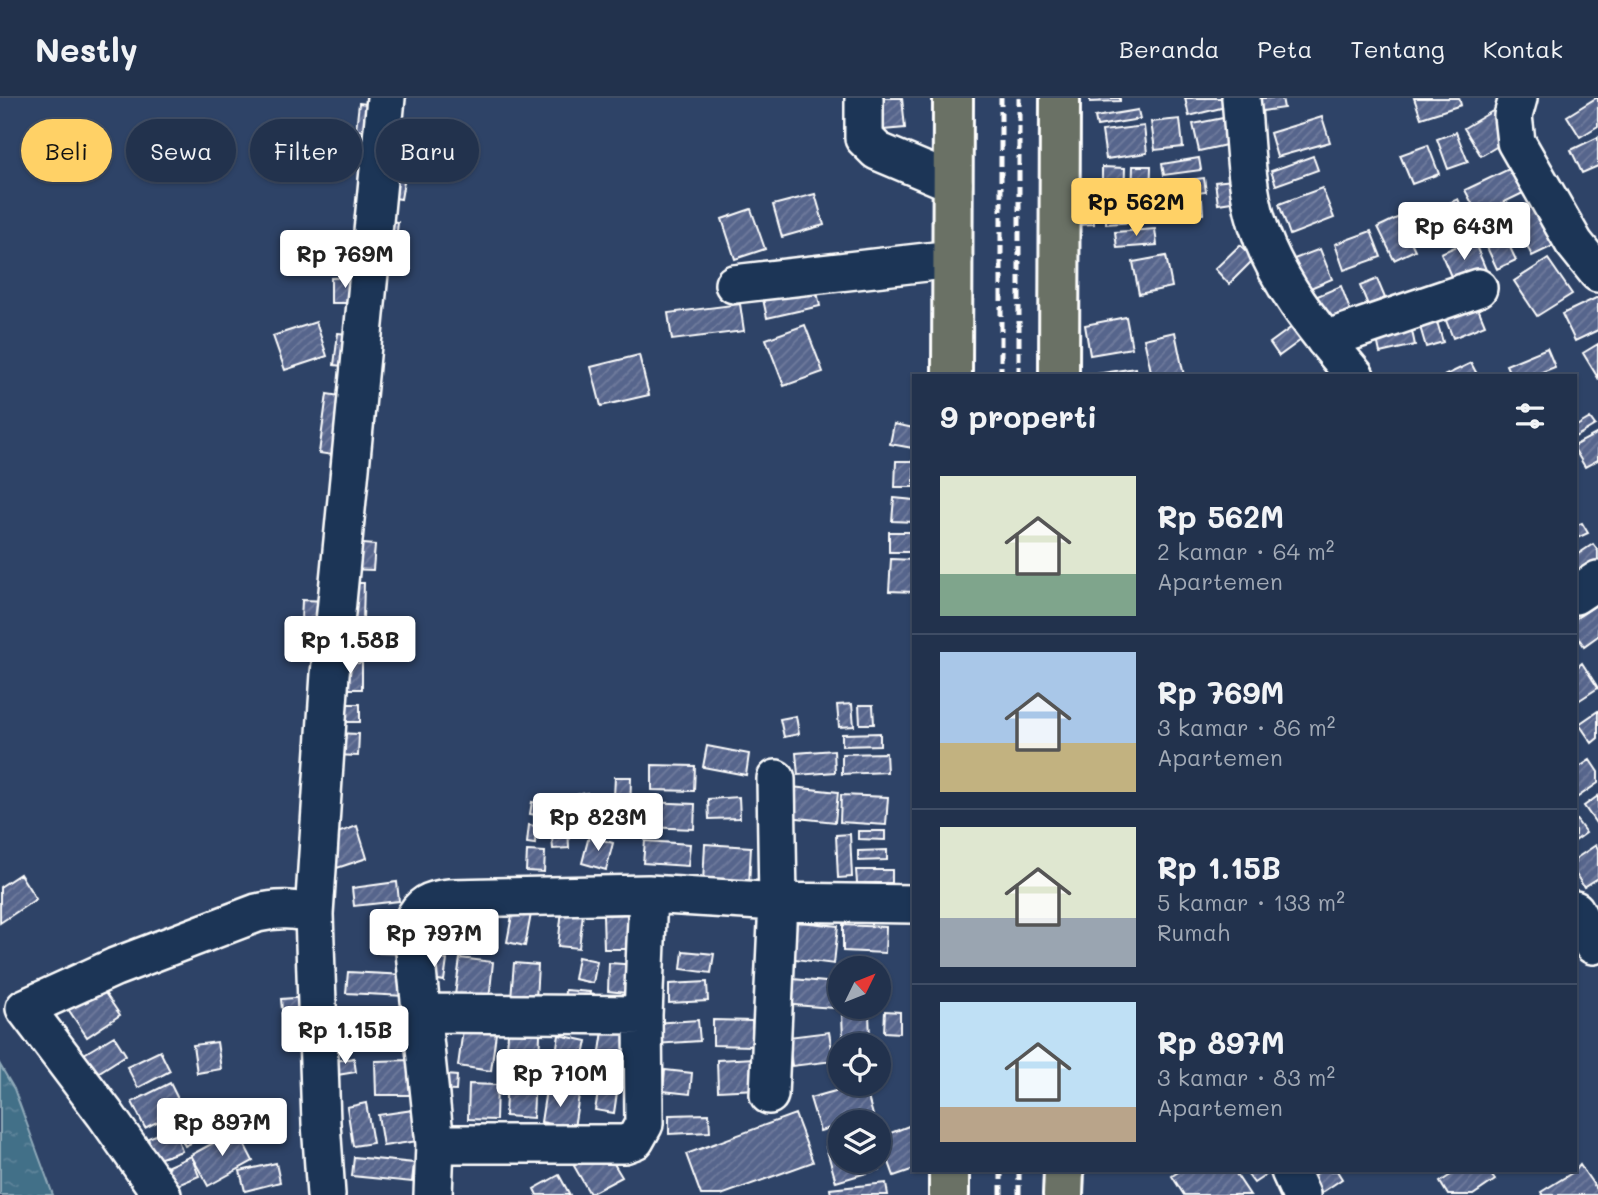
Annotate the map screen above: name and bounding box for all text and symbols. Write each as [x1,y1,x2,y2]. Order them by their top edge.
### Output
text: Nestly [35,27,138,70]
text: Beranda [1119,33,1219,64]
text: Peta [1257,33,1312,64]
text: Tentang [1350,33,1445,64]
text: Kontak [1483,33,1563,64]
chip: Beli [21,119,112,182]
chip: Sewa [126,119,236,182]
chip: Filter [250,119,362,182]
chip: Baru [376,119,479,182]
pin: Rp 562M [1071,178,1201,238]
text: Rp 562M [1087,186,1185,216]
pin: Rp 643M [1399,202,1529,262]
text: Rp 643M [1414,210,1514,240]
pin: Rp 769M [280,230,410,290]
text: Rp 769M [296,238,394,268]
text: 9 properti [940,396,1097,436]
icon: filters [1511,397,1549,435]
text: Rp 562M [1157,496,1284,536]
icon: home [996,504,1080,588]
text: 2 kamar · 64 m² [1157,536,1334,566]
text: Apartemen [1157,566,1283,596]
pin: Rp 1.58B [278,616,422,676]
text: Rp 1.58B [300,624,400,654]
text: Rp 769M [1157,672,1285,712]
icon: home [996,680,1080,764]
text: 3 kamar · 86 m² [1157,712,1336,742]
text: Apartemen [1157,742,1283,772]
pin: Rp 823M [533,794,663,853]
text: Rp 823M [549,801,647,831]
text: Rp 1.15B [1157,847,1281,887]
icon: home [996,855,1080,939]
text: 5 kamar · 133 m² [1157,887,1345,917]
pin: Rp 797M [369,910,499,969]
text: Rp 797M [386,917,482,947]
text: Rumah [1157,917,1230,947]
north arrow [828,956,891,1018]
map controls [828,956,891,1173]
pin: Rp 1.15B [273,1006,417,1066]
text: Rp 1.15B [297,1014,393,1044]
text: Rp 897M [1157,1022,1285,1062]
icon: home [996,1030,1080,1114]
button: locate [828,1033,891,1096]
pin: Rp 710M [495,1049,625,1109]
text: Rp 710M [512,1057,608,1087]
text: 3 kamar · 83 m² [1157,1062,1335,1092]
text: Apartemen [1157,1092,1283,1122]
pin: Rp 897M [157,1098,287,1158]
text: Rp 897M [173,1106,271,1136]
button: layers [828,1110,891,1173]

